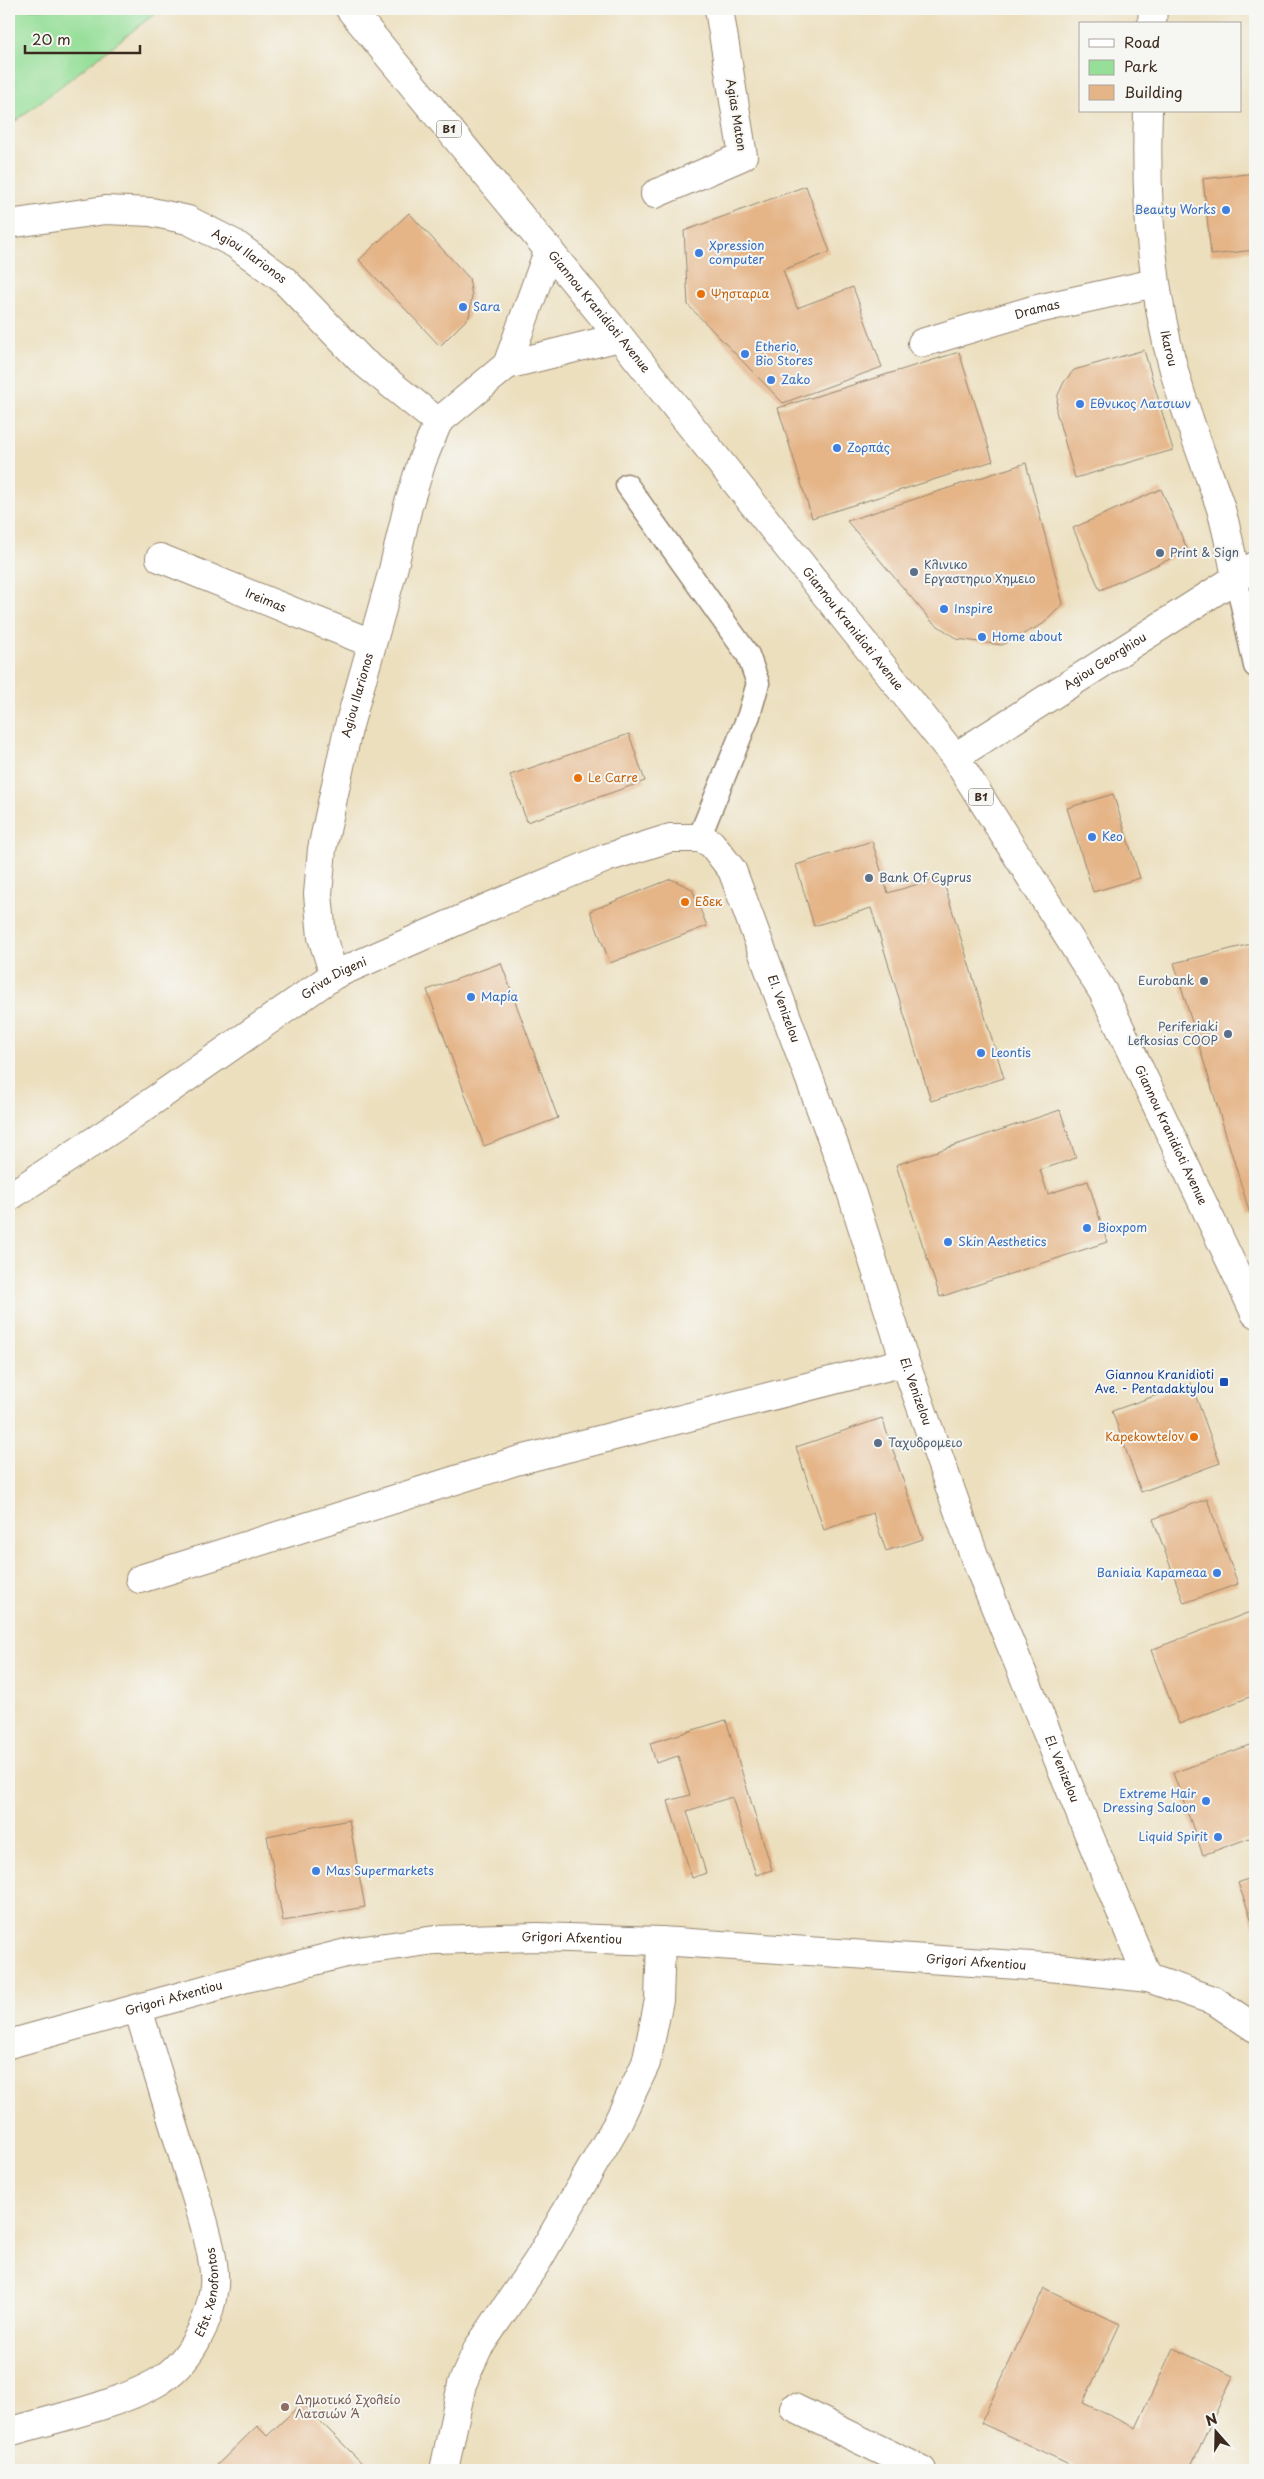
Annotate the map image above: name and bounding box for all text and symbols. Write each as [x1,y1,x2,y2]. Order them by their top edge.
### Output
scale bar [25,22,140,54]
legend [1079,22,1242,112]
text: 20 m [32,27,71,50]
text: Road [1124,30,1160,53]
text: Park [1124,54,1158,77]
street label: Agias Maton [722,77,752,152]
text: Building [1124,80,1183,103]
road number: B1 [436,120,462,138]
place label: Beauty Works [1134,200,1217,218]
marker: Beauty Works [1220,204,1232,216]
street label: Agiou Ilarionos [209,224,291,287]
place label: Xpression computer [709,236,765,268]
street label: Giannou Kranidioti Avenue [544,246,655,377]
marker: Xpression computer [693,247,705,259]
place label: Ψησταρια [711,284,769,302]
marker: Ψησταρια [695,288,707,300]
street label: Dramas [1012,294,1062,323]
place label: Sara [473,297,501,315]
marker: Sara [457,301,469,313]
street label: Ikarou [1156,328,1182,368]
place label: Etherio, Bio Stores [755,337,814,369]
marker: Etherio, Bio Stores [739,348,751,360]
place label: Zako [781,370,810,388]
marker: Zako [765,374,777,386]
place label: Εθνικος Λατσιων [1090,394,1191,412]
marker: Εθνικος Λατσιων [1074,398,1086,410]
place label: Ζορπάς [847,438,890,456]
marker: Ζορπάς [831,442,843,454]
place label: Print & Sign [1170,543,1239,561]
marker: Print & Sign [1154,547,1166,559]
place label: Κλινικο Εργαστηριο Χημειο [924,555,1036,587]
street label: Giannou Kranidioti Avenue [799,563,909,694]
marker: Κλινικο Εργαστηριο Χημειο [908,566,920,578]
street label: Ireimas [243,583,290,616]
place label: Inspire [954,599,993,617]
marker: Inspire [938,603,950,615]
place label: Home about [992,627,1062,645]
street label: Agiou Georghiou [1060,627,1149,694]
marker: Home about [976,631,988,643]
street label: Agiou Ilarionos [336,650,377,739]
place label: Le Carre [588,768,638,786]
marker: Le Carre [572,772,584,784]
road number: B1 [968,789,994,806]
place label: Keo [1102,827,1123,845]
marker: Keo [1086,831,1098,843]
place label: Bank Of Cyprus [879,868,972,886]
marker: Bank Of Cyprus [863,872,875,884]
place label: Εδεκ [695,892,723,910]
marker: Εδεκ [679,896,691,908]
street label: Griva Digeni [297,952,369,1003]
place label: Eurobank [1138,971,1194,989]
street label: El. Venizelou [764,972,805,1045]
marker: Eurobank [1198,975,1210,987]
place label: Mapía [481,987,518,1005]
marker: Mapía [465,991,477,1003]
place label: Periferiaki Lefkosias COOP [1128,1017,1218,1049]
marker: Periferiaki Lefkosias COOP [1222,1028,1234,1040]
place label: Leontis [991,1043,1031,1061]
marker: Leontis [975,1047,987,1059]
street label: Giannou Kranidioti Avenue [1131,1061,1213,1208]
place label: Bioxpom [1097,1218,1147,1236]
marker: Bioxpom [1081,1222,1093,1234]
place label: Skin Aesthetics [958,1232,1047,1250]
marker: Skin Aesthetics [942,1236,954,1248]
street label: El. Venizelou [896,1355,937,1428]
place label: Giannou Kranidioti Ave. - Pentadaktylou [1095,1365,1214,1397]
marker: Giannou Kranidioti Ave. - Pentadaktylou [1218,1376,1230,1388]
place label: Kapekowtelov [1105,1427,1184,1445]
marker: Kapekowtelov [1188,1431,1200,1443]
place label: Ταχυδρομειο [888,1433,963,1451]
marker: Ταχυδρομειο [872,1437,884,1449]
place label: Baniaia Kapameaa [1097,1563,1208,1581]
marker: Baniaia Kapameaa [1211,1567,1223,1579]
street label: El. Venizelou [1041,1732,1085,1805]
place label: Extreme Hair Dressing Saloon [1103,1784,1197,1816]
marker: Extreme Hair Dressing Saloon [1200,1795,1212,1807]
place label: Liquid Spirit [1138,1827,1208,1845]
marker: Liquid Spirit [1212,1831,1224,1843]
place label: Mas Supermarkets [326,1861,434,1879]
marker: Mas Supermarkets [310,1865,322,1877]
street label: Grigori Afxentiou [521,1927,622,1948]
street label: Grigori Afxentiou [925,1949,1027,1974]
street label: Grigori Afxentiou [123,1975,224,2019]
street label: Efst. Xenofontos [190,2246,222,2340]
place label: Δημοτικό Σχολείο Λατσιών Α΄ [295,2390,401,2422]
marker: Δημοτικό Σχολείο Λατσιών Α΄ [279,2401,291,2413]
north arrow [1192,2406,1242,2456]
text: N [1203,2408,1220,2431]

